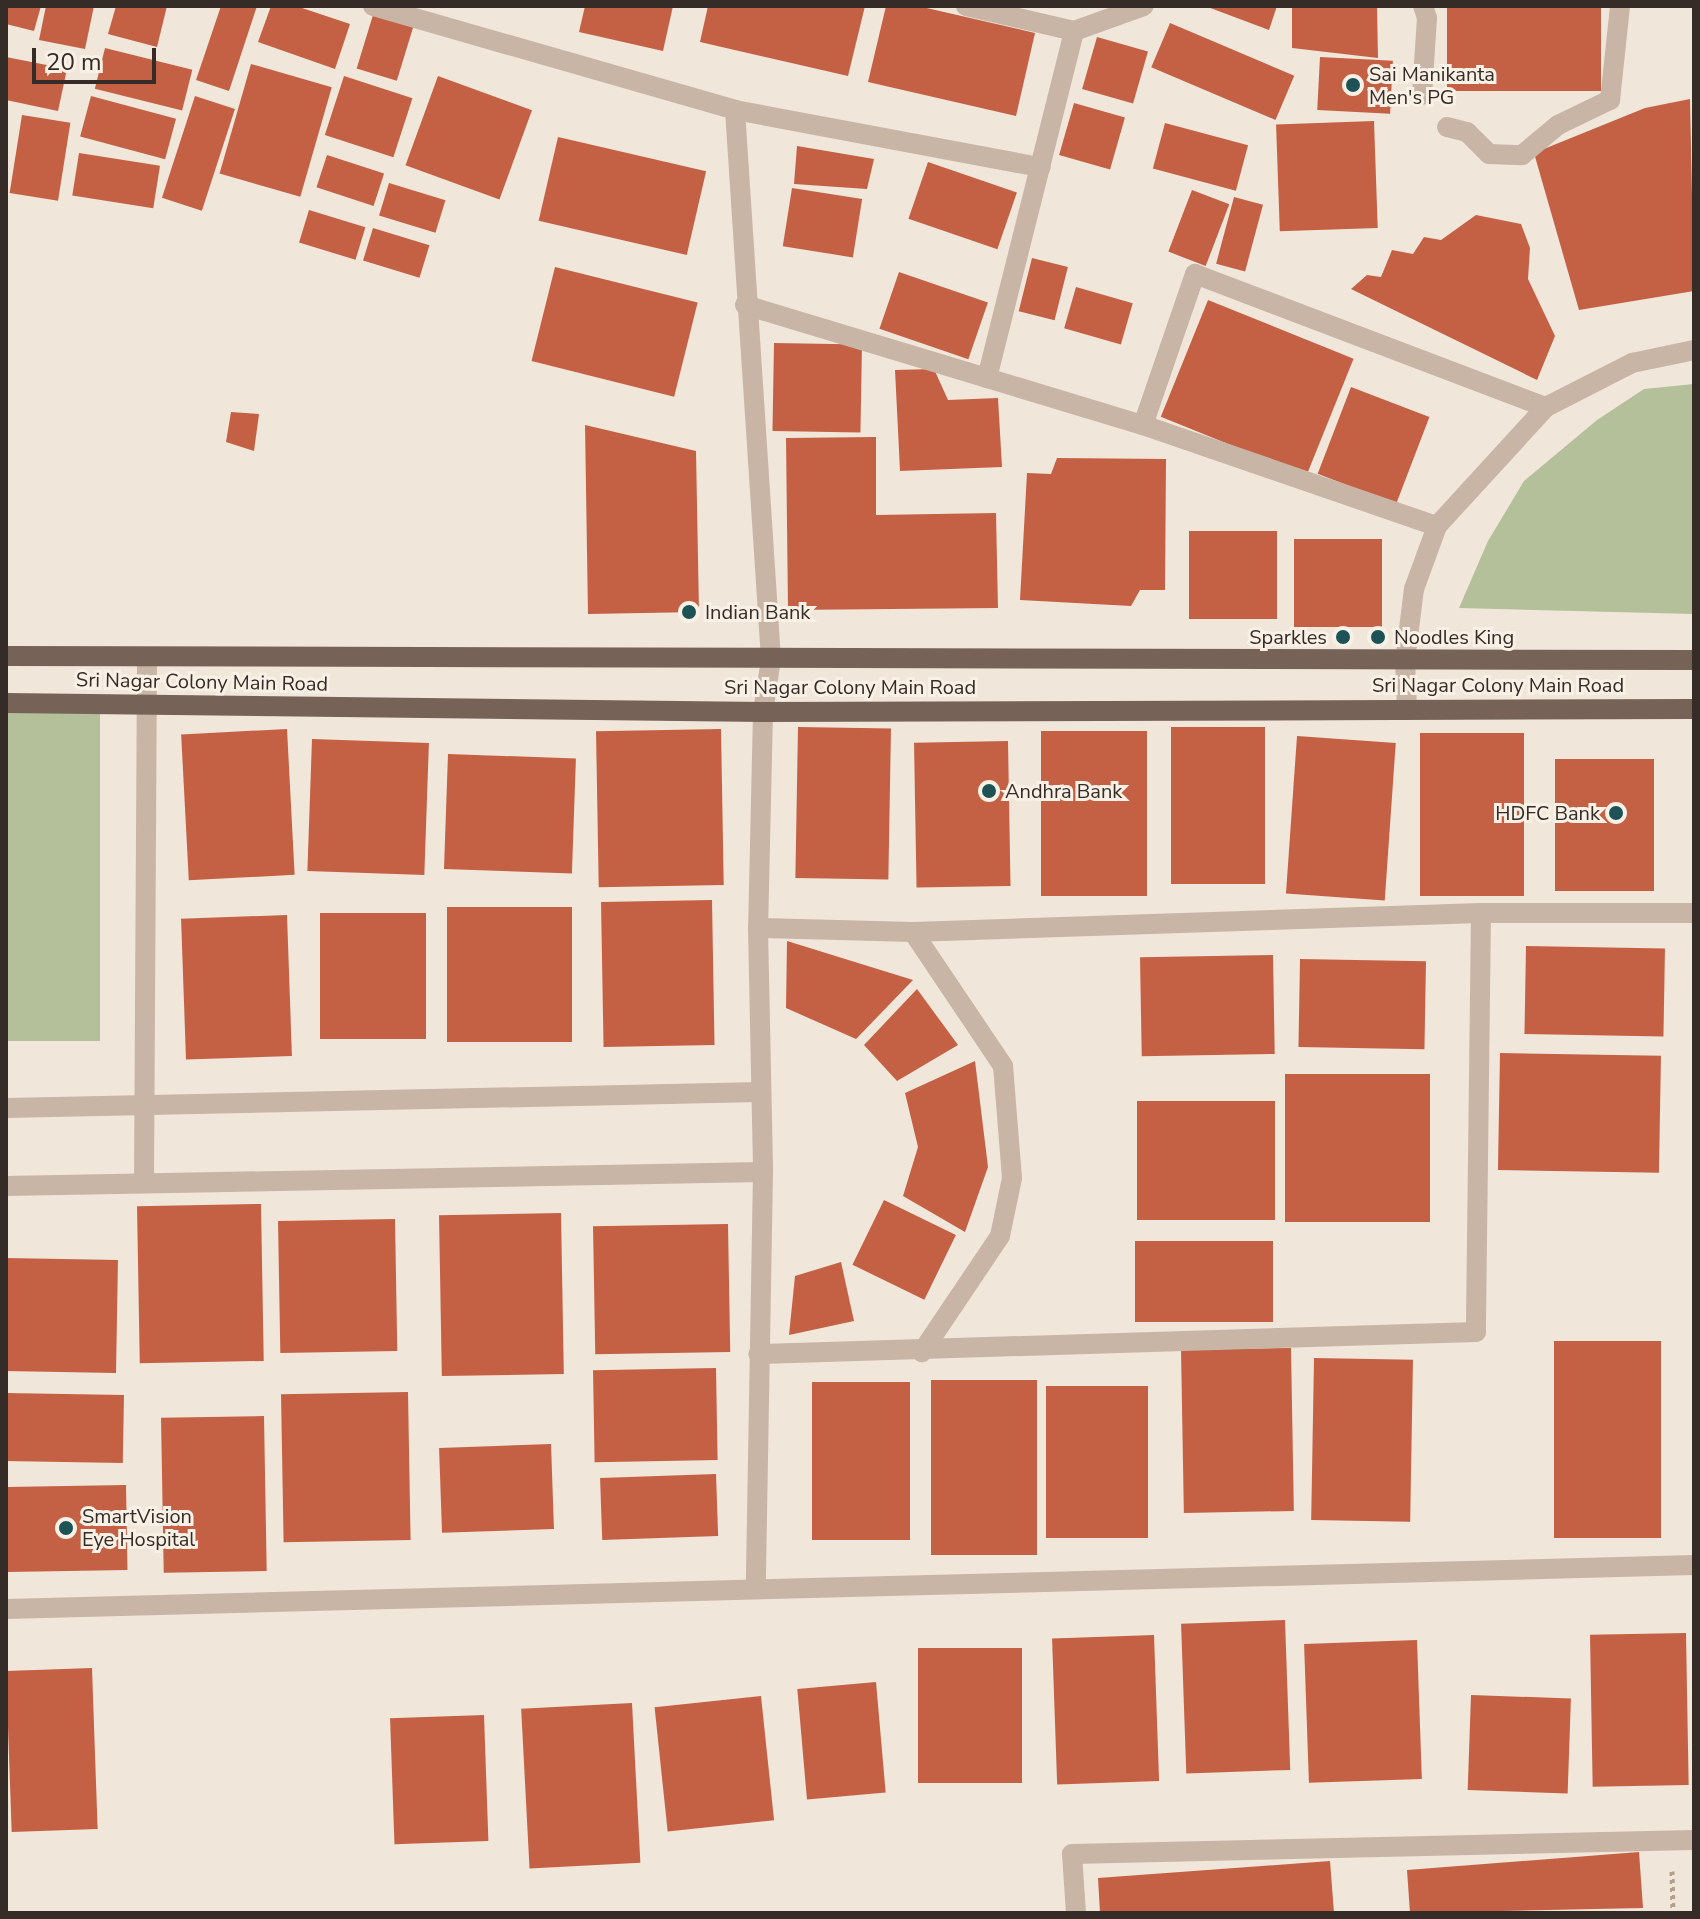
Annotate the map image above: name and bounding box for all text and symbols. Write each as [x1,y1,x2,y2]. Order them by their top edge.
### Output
scale bar [36,32,160,82]
text: 20 m [46,46,102,78]
place label: Sai Manikanta Men's PG [1369,62,1495,109]
marker: Sai Manikanta Men's PG [1344,76,1362,94]
place label: Indian Bank [705,600,810,624]
marker: Indian Bank [680,603,698,621]
place label: Sparkles [1249,625,1327,649]
place label: Noodles King [1394,625,1514,649]
marker: Sparkles [1334,628,1352,646]
marker: Noodles King [1369,628,1387,646]
street label: Sri Nagar Colony Main Road [76,668,328,696]
street label: Sri Nagar Colony Main Road [1372,673,1624,697]
street label: Sri Nagar Colony Main Road [724,675,976,699]
place label: Andhra Bank [1005,779,1122,803]
marker: Andhra Bank [980,782,998,800]
place label: HDFC Bank [1495,801,1600,825]
marker: HDFC Bank [1607,804,1625,822]
place label: SmartVision Eye Hospital [82,1504,195,1551]
marker: SmartVision Eye Hospital [57,1519,75,1537]

